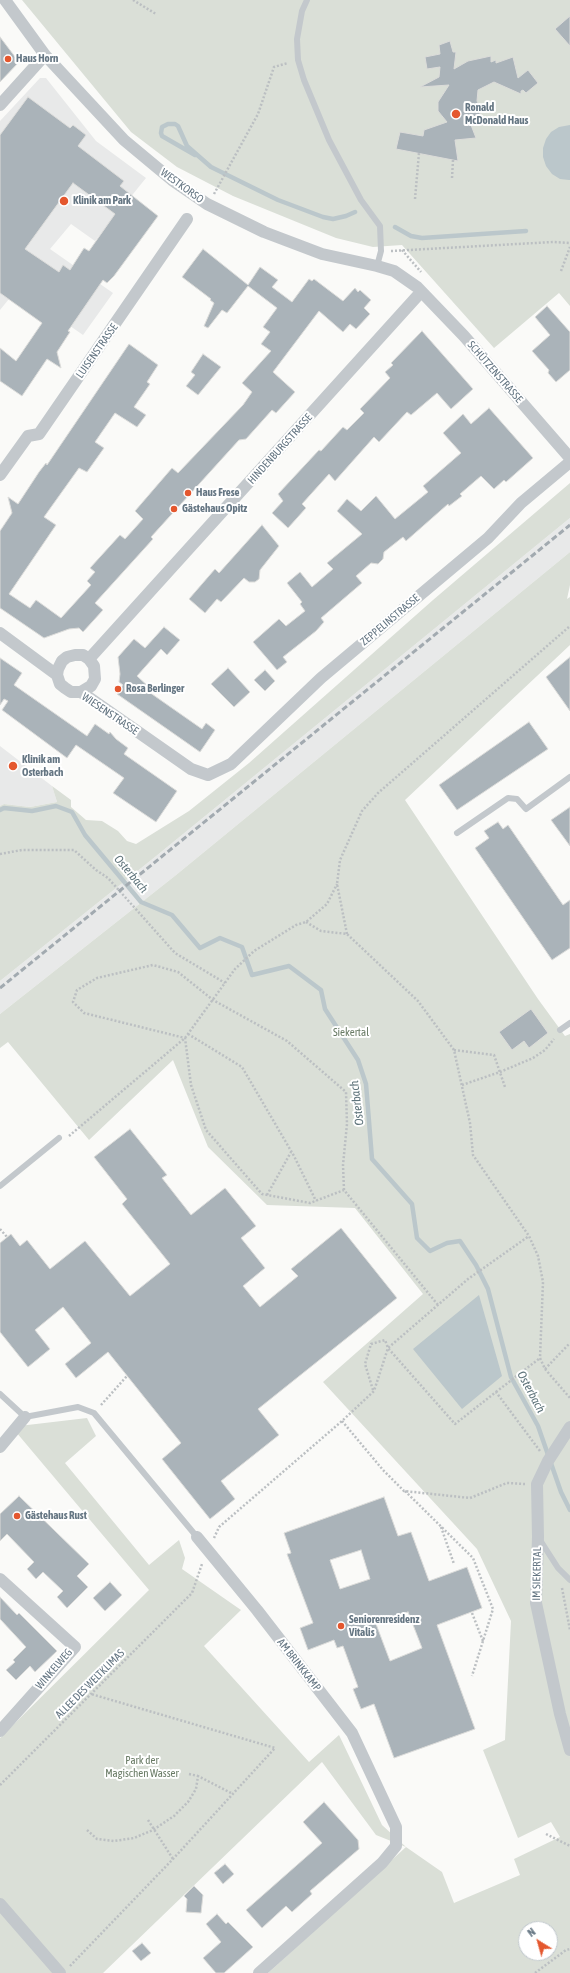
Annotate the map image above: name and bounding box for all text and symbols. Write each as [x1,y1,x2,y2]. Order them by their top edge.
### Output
place label: Haus Horn [16,52,58,66]
marker: Haus Horn [3,54,13,64]
place label: Ronald McDonald Haus [465,101,528,127]
marker: Ronald McDonald Haus [450,108,462,120]
street label: WESTKORSO [158,166,206,206]
place label: Klinik am Park [73,194,131,208]
marker: Klinik am Park [58,195,70,207]
street label: LUISENSTRASSE [73,321,121,381]
street label: SCHÜTZENSTRASSE [465,338,525,406]
street label: HINDENBURGSTRASSE [245,411,315,487]
place label: Haus Frese [196,486,240,500]
marker: Haus Frese [183,488,193,498]
place label: Gästehaus Opitz [182,502,247,516]
marker: Gästehaus Opitz [169,504,179,514]
street label: ZEPPELINSTRASSE [358,592,422,648]
place label: Rosa Berlinger [126,682,184,696]
marker: Rosa Berlinger [113,684,123,694]
street label: WIESENSTRASSE [79,690,141,738]
place label: Klinik am Osterbach [22,753,63,779]
marker: Klinik am Osterbach [7,760,19,772]
water label: Osterbach [111,852,151,896]
park label: Siekertal [333,1026,369,1040]
water label: Osterbach [347,1080,367,1126]
water label: Osterbach [514,1369,548,1415]
place label: Gästehaus Rust [25,1509,87,1523]
marker: Gästehaus Rust [12,1511,22,1521]
street label: IM SIEKERTAL [530,1547,544,1601]
place label: Seniorenresidenz Vitalis [349,1613,419,1639]
marker: Seniorenresidenz Vitalis [336,1621,346,1631]
street label: AM BRINKKAMP [274,1636,324,1694]
street label: WINKELWEG [33,1646,75,1692]
street label: ALLEE DES WELTKLIMAS [53,1647,127,1721]
park label: Park der Magischen Wasser [105,1754,179,1780]
north arrow [518,1921,558,1961]
text: N [525,1925,538,1939]

